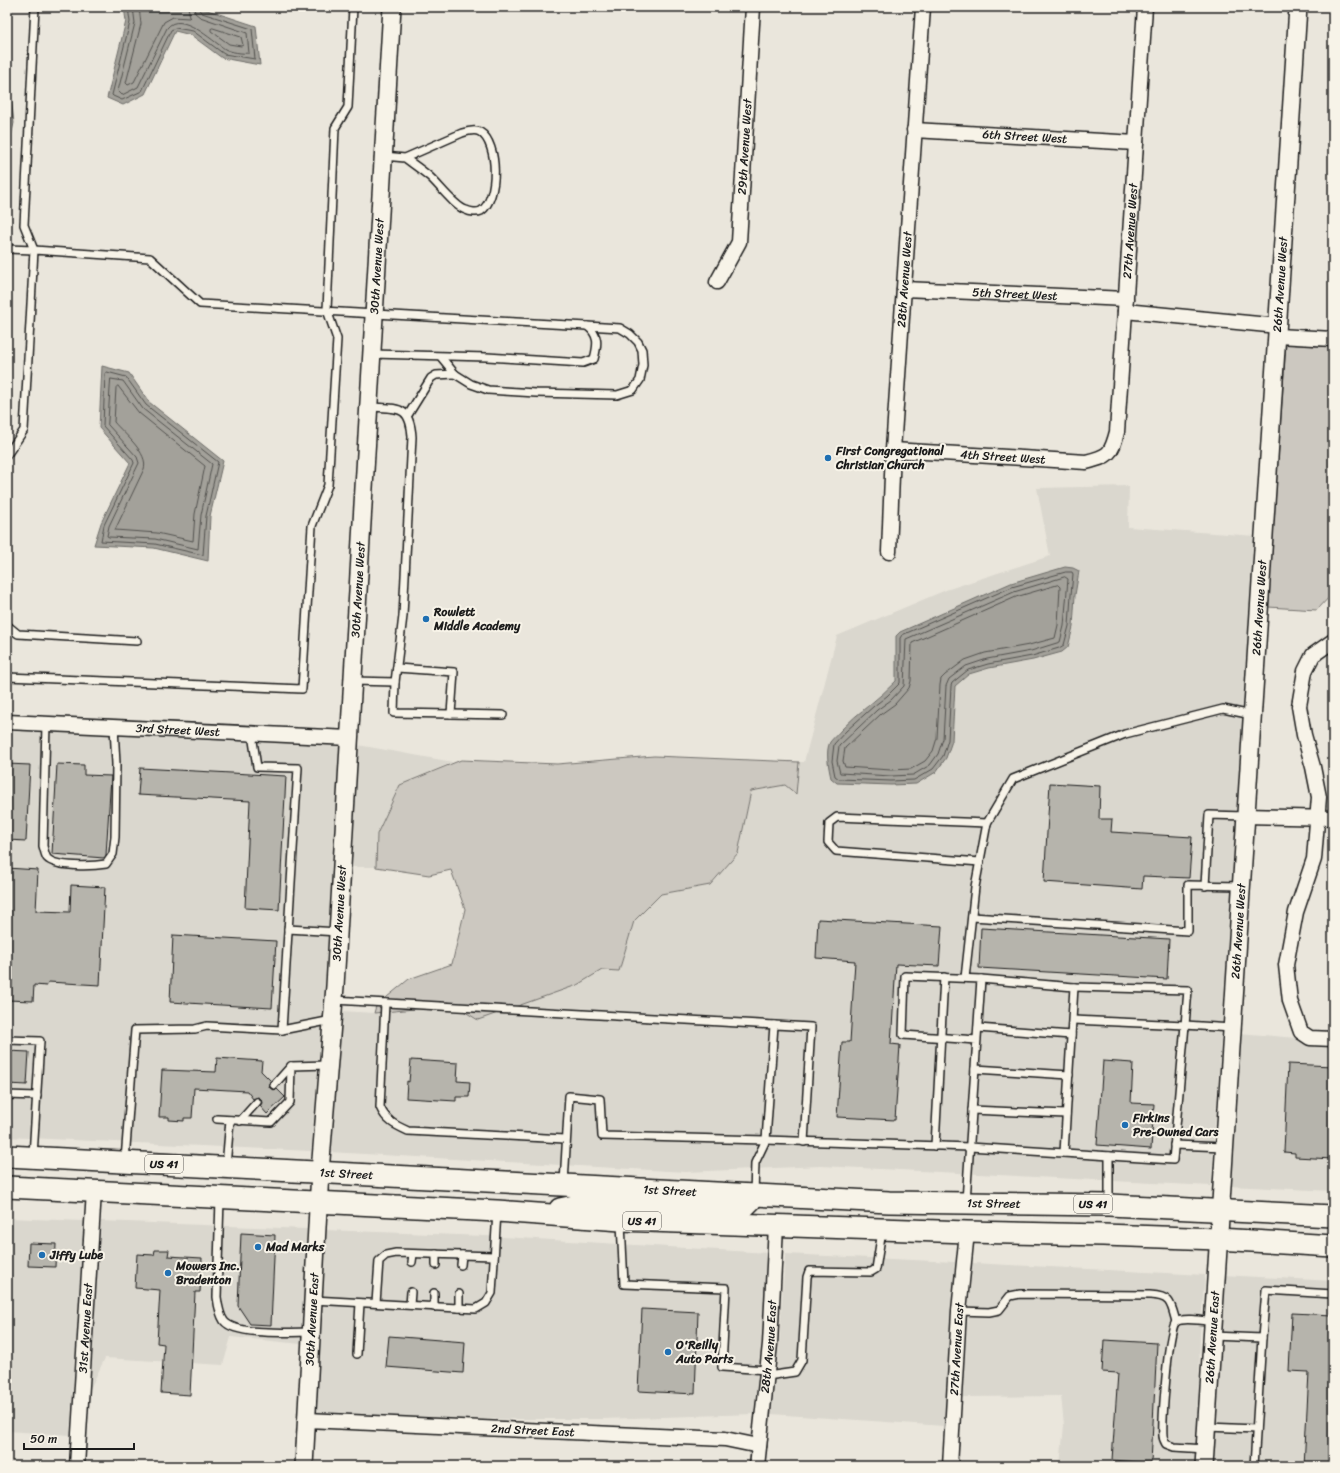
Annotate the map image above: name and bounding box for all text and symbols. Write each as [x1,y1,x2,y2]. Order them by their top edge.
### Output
street label: 29th Avenue West [731,97,759,196]
street label: 6th Street West [982,123,1068,150]
street label: 27th Avenue West [1116,181,1144,280]
street label: 30th Avenue West [363,216,391,315]
street label: 28th Avenue West [890,230,919,328]
street label: 26th Avenue West [1266,235,1294,333]
street label: 5th Street West [972,281,1058,307]
place label: First Congregational Christian Church [835,440,944,476]
street label: 4th Street West [959,443,1046,470]
marker: First Congregational Christian Church [823,453,833,463]
street label: 30th Avenue West [344,540,372,638]
street label: 26th Avenue West [1245,558,1273,656]
place label: Rowlett Middle Academy [433,601,521,637]
marker: Rowlett Middle Academy [421,614,431,624]
street label: 3rd Street West [135,717,220,743]
street label: 30th Avenue West [325,863,353,962]
street label: 26th Avenue West [1224,882,1253,980]
place label: Firkins Pre-Owned Cars [1132,1107,1220,1143]
marker: Firkins Pre-Owned Cars [1120,1120,1130,1130]
road number: US 41 [145,1155,183,1173]
street label: 1st Street [319,1161,374,1186]
street label: 1st Street [643,1178,698,1203]
street label: 1st Street [967,1192,1021,1215]
road number: US 41 [1074,1195,1112,1213]
road number: US 41 [623,1212,661,1230]
place label: Mad Marks [265,1236,325,1258]
marker: Mad Marks [253,1242,263,1252]
place label: Jiffy Lube [49,1244,103,1266]
marker: Jiffy Lube [37,1250,47,1260]
place label: Mowers Inc. Bradenton [175,1255,240,1291]
marker: Mowers Inc. Bradenton [163,1268,173,1278]
street label: 30th Avenue East [298,1271,326,1366]
street label: 31st Avenue East [72,1281,99,1374]
street label: 26th Avenue East [1198,1289,1226,1384]
street label: 28th Avenue East [754,1298,783,1394]
street label: 27th Avenue East [943,1301,971,1396]
place label: O'Reilly Auto Parts [675,1334,734,1370]
marker: O'Reilly Auto Parts [663,1347,673,1357]
street label: 2nd Street East [490,1417,575,1443]
scale bar [24,1425,134,1451]
text: 50 m [30,1428,57,1450]

